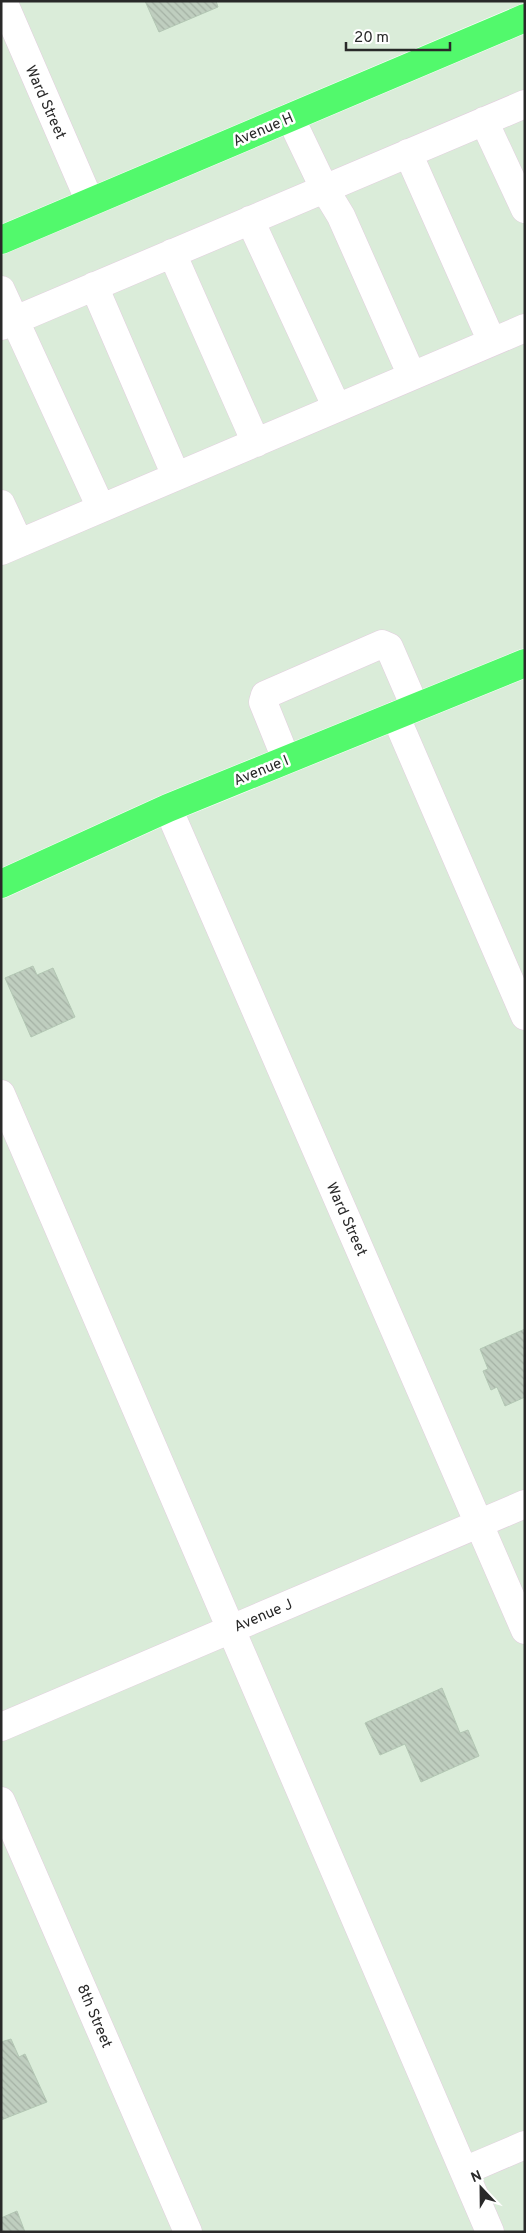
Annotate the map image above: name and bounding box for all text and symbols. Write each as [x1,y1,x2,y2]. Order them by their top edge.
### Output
scale bar [346,20,450,52]
text: 20 m [354,29,389,48]
street label: Ward Street [20,63,69,143]
street label: Avenue H [230,109,297,152]
street label: Avenue I [231,752,292,791]
street label: Ward Street [321,1180,370,1260]
street label: Avenue J [231,1596,296,1637]
street label: 8th Street [72,1982,116,2051]
north arrow [456,2163,506,2213]
text: N [469,2168,485,2187]

